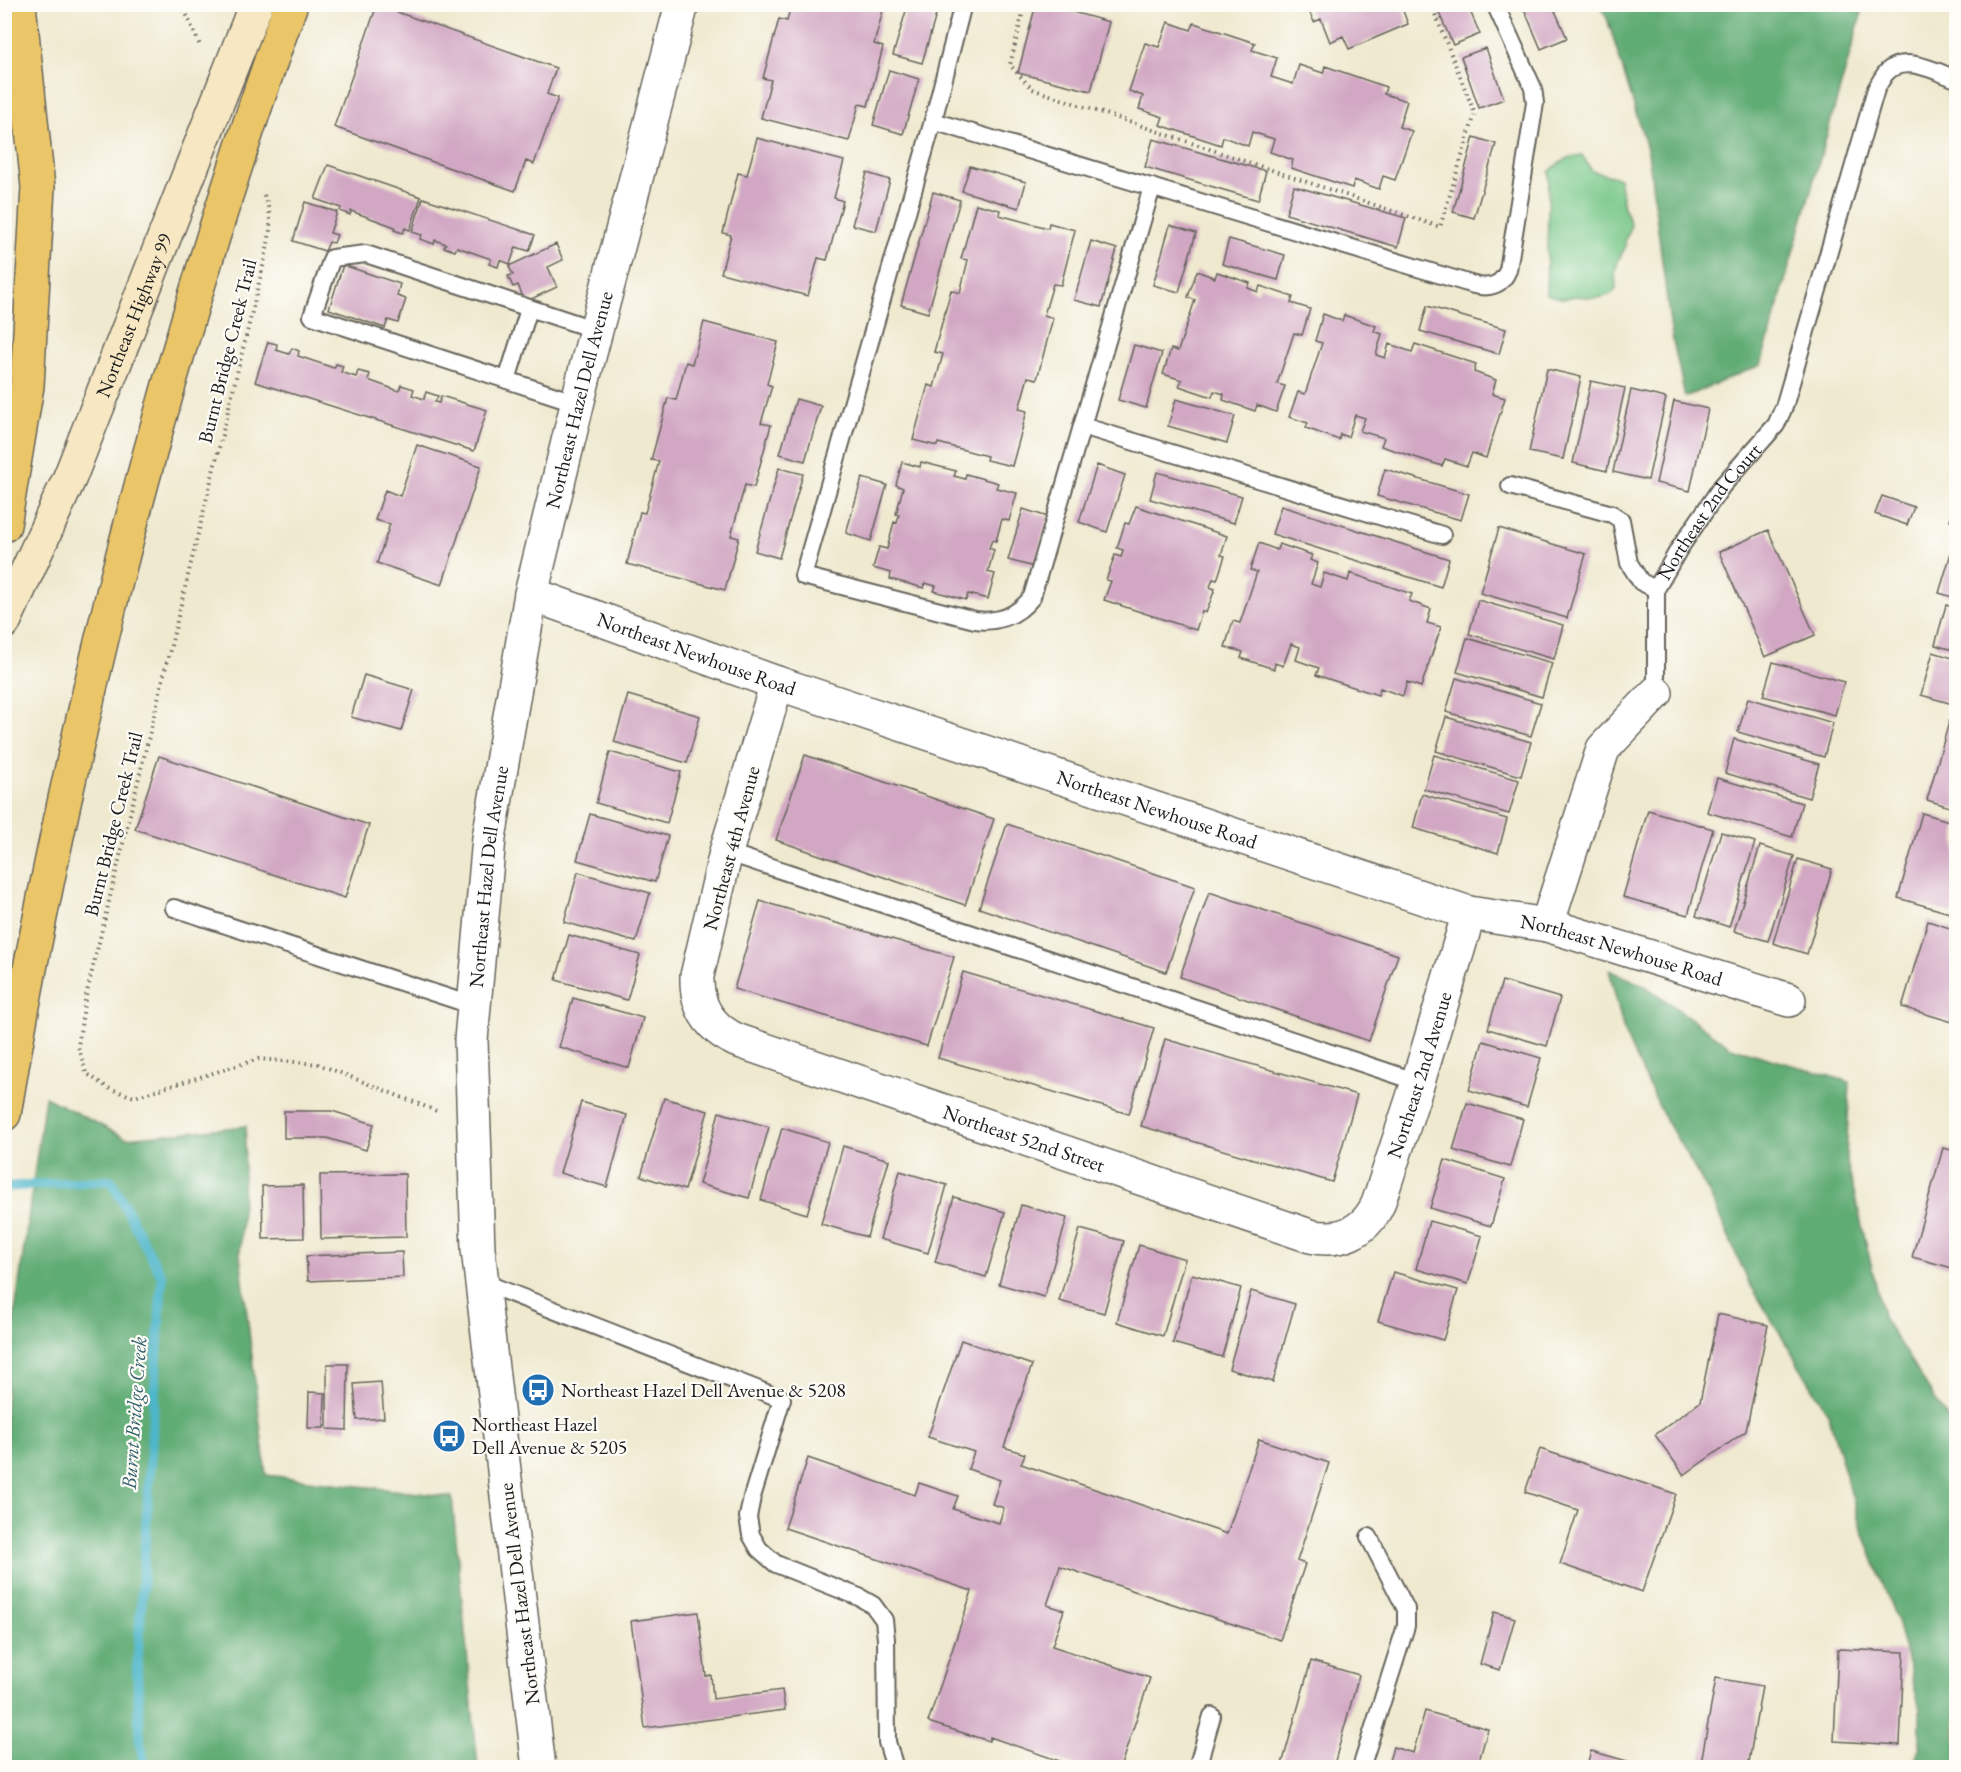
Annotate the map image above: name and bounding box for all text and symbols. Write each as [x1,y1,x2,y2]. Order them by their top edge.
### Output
street label: Northeast Highway 99 [90,229,178,401]
street label: Burnt Bridge Creek Trail [192,256,263,446]
street label: Northeast Hazel Dell Avenue [539,288,619,511]
street label: Northeast 2nd Court [1651,437,1768,585]
street label: Northeast Newhouse Road [593,606,800,702]
street label: Burnt Bridge Creek Trail [78,729,149,919]
street label: Northeast Hazel Dell Avenue [463,763,514,989]
street label: Northeast 4th Avenue [697,763,765,933]
street label: Northeast Newhouse Road [1053,764,1261,855]
street label: Northeast Newhouse Road [1519,908,1727,992]
street label: Northeast 2nd Avenue [1381,988,1458,1162]
street label: Northeast 52nd Street [939,1099,1109,1178]
water label: Burnt Bridge Creek [115,1335,152,1491]
bus stop icon: Northeast Hazel Dell Avenue & 5208 [520,1372,556,1408]
place label: Northeast Hazel Dell Avenue & 5208 [561,1377,846,1403]
place label: Northeast Hazel Dell Avenue & 5205 [472,1411,627,1460]
bus stop icon: Northeast Hazel Dell Avenue & 5205 [431,1418,467,1454]
street label: Northeast Hazel Dell Avenue [492,1481,546,1706]

